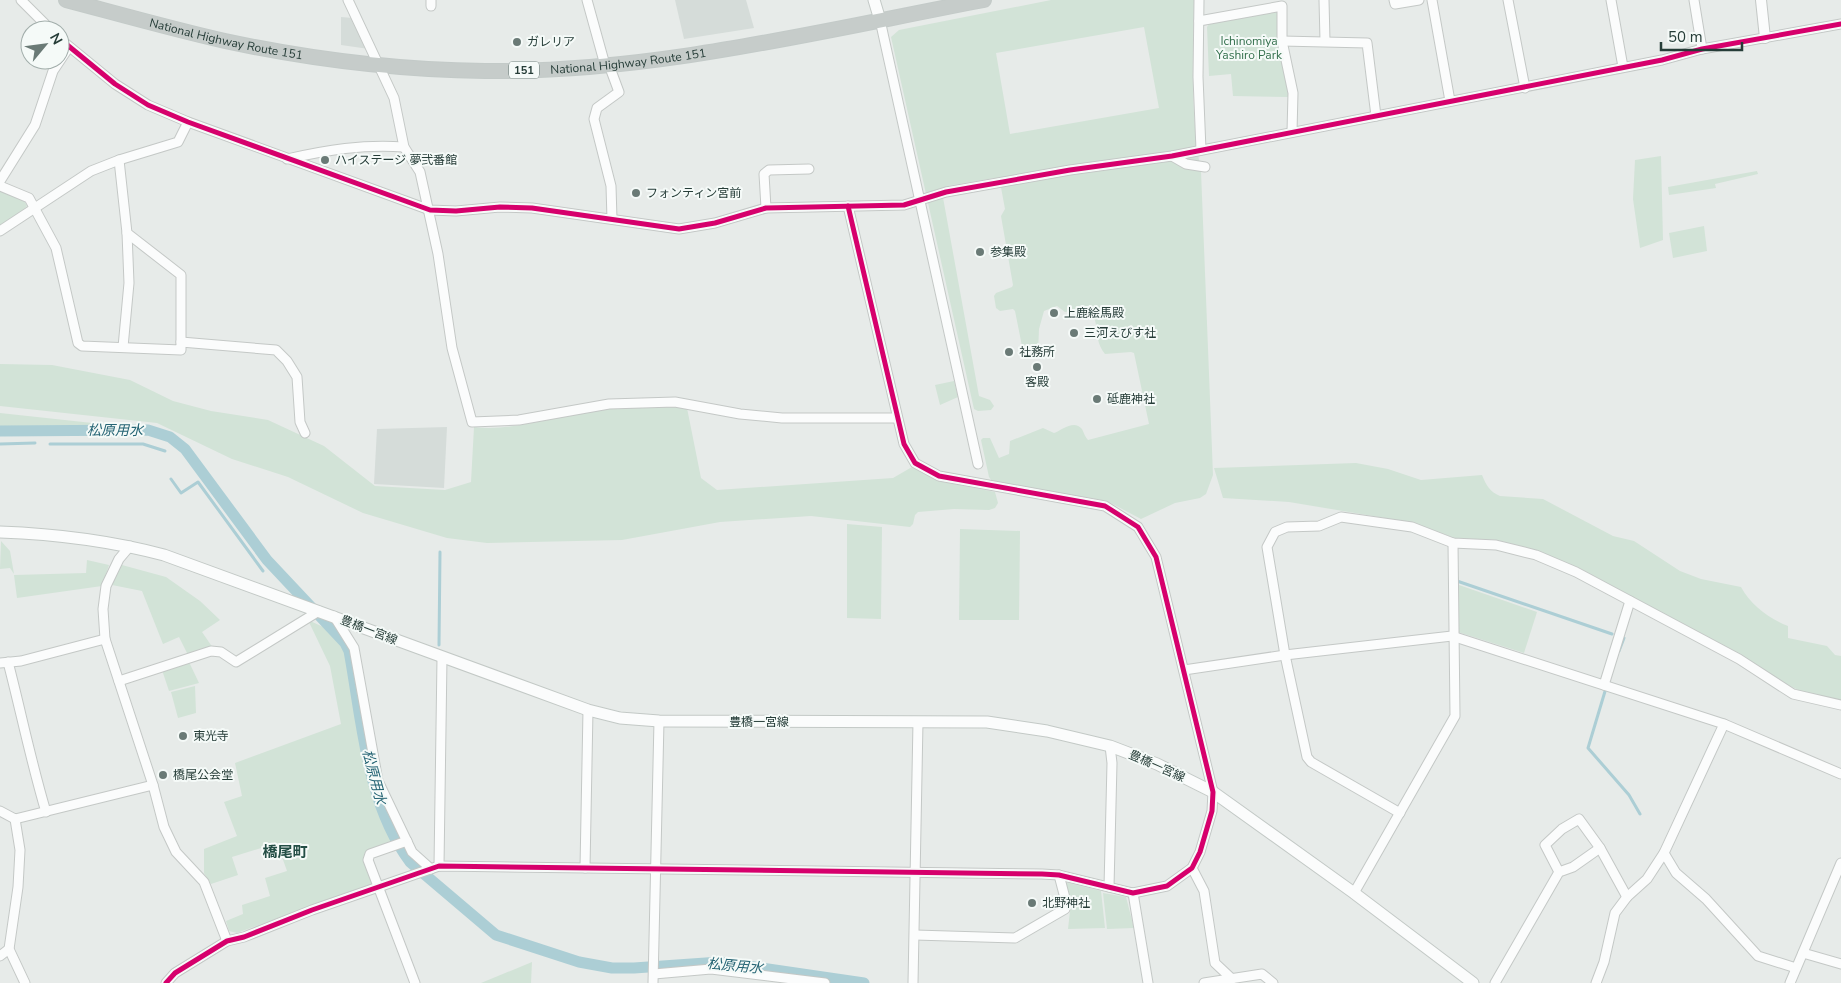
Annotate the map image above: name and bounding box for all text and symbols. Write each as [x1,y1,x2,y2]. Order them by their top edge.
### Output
street label: National Highway Route 151 [148,15,304,63]
north arrow [20,20,70,70]
scale bar [1661,20,1742,52]
text: 50 m [1668,27,1703,47]
text: N [45,30,67,48]
park label: Ichinomiya Yashiro Park [1215,33,1283,63]
place label: ガレリア [527,34,575,50]
marker: ガレリア [511,36,523,48]
street label: National Highway Route 151 [550,45,707,78]
road number: 151 [509,62,539,78]
place label: ハイステージ 夢弐番館 [335,152,457,168]
marker: ハイステージ 夢弐番館 [319,154,331,166]
place label: フォンティン宮前 [646,185,741,201]
marker: フォンティン宮前 [630,187,642,199]
place label: 参集殿 [990,244,1026,260]
marker: 参集殿 [974,246,986,258]
place label: 上鹿絵馬殿 [1064,305,1124,321]
marker: 上鹿絵馬殿 [1048,307,1060,319]
place label: 三河えびす社 [1084,325,1156,341]
marker: 三河えびす社 [1068,327,1080,339]
place label: 社務所 [1019,344,1055,360]
marker: 社務所 [1003,346,1015,358]
marker: 客殿 [1031,361,1043,373]
place label: 客殿 [1025,374,1049,390]
place label: 砥鹿神社 [1107,391,1155,407]
marker: 砥鹿神社 [1091,393,1103,405]
water label: 松原用水 [87,421,145,440]
street label: 豊橋一宮線 [338,612,400,648]
street label: 豊橋一宮線 [729,714,789,730]
place label: 東光寺 [193,728,229,744]
marker: 東光寺 [177,730,189,742]
street label: 豊橋一宮線 [1126,746,1188,786]
water label: 松原用水 [358,747,391,808]
place label: 橋尾公会堂 [173,767,233,783]
marker: 橋尾公会堂 [157,769,169,781]
district label: 橋尾町 [262,842,308,862]
place label: 北野神社 [1042,895,1090,911]
marker: 北野神社 [1026,897,1038,909]
water label: 松原用水 [706,954,766,978]

